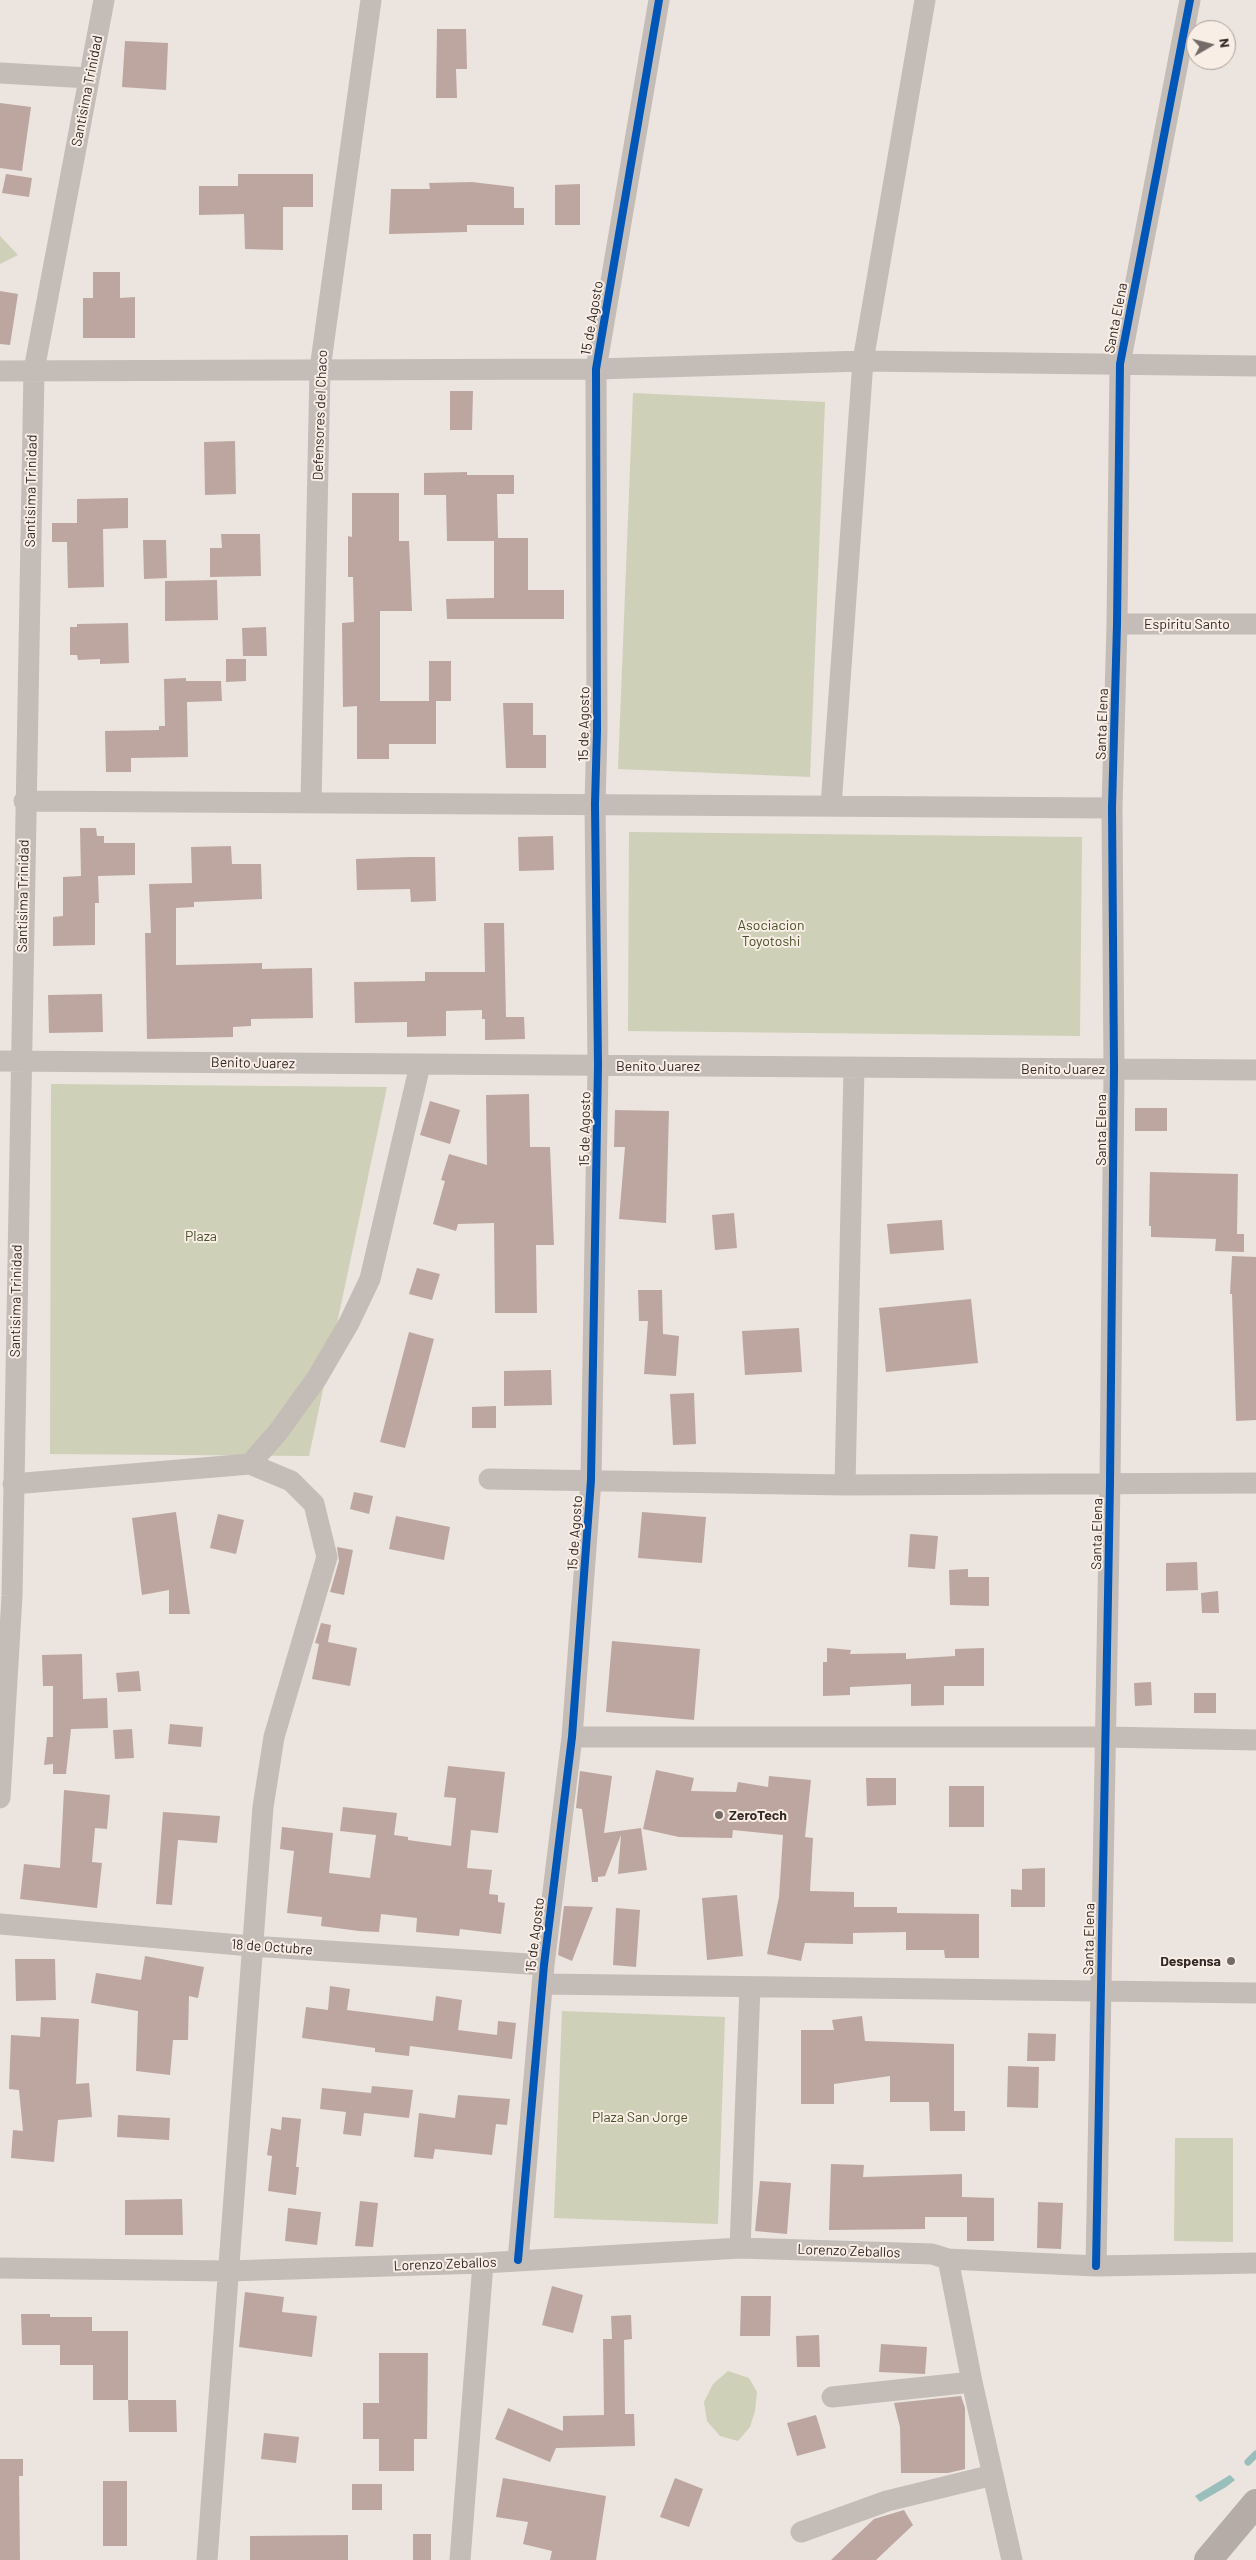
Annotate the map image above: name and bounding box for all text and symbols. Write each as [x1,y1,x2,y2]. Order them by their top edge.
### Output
north arrow [1186,20,1236,70]
street label: Santisima Trinidad [68,34,106,148]
text: N [1216,37,1234,49]
street label: 15 de Agosto [577,279,607,357]
street label: Santa Elena [1101,281,1131,355]
street label: Defensores del Chaco [309,349,331,481]
street label: Santisima Trinidad [22,434,40,548]
street label: Espiritu Santo [1144,616,1230,632]
street label: 15 de Agosto [575,686,593,762]
street label: Santa Elena [1092,688,1112,760]
street label: Santisima Trinidad [14,839,32,953]
park label: Asociacion Toyotoshi [738,917,804,950]
street label: Benito Juarez [211,1054,295,1072]
street label: Benito Juarez [616,1058,700,1074]
street label: Benito Juarez [1021,1061,1105,1077]
street label: 15 de Agosto [576,1091,594,1167]
street label: Santa Elena [1093,1094,1109,1166]
park label: Plaza [185,1228,217,1244]
street label: Santisima Trinidad [7,1244,25,1358]
street label: 15 de Agosto [564,1495,586,1571]
street label: Santa Elena [1088,1498,1106,1570]
place label: ZeroTech [729,1807,787,1823]
marker: ZeroTech [713,1809,725,1821]
street label: 15 de Agosto [522,1897,548,1973]
street label: Santa Elena [1080,1903,1098,1975]
street label: 18 de Octubre [231,1936,313,1958]
place label: Despensa [1160,1953,1221,1969]
marker: Despensa [1225,1955,1237,1967]
park label: Plaza San Jorge [592,2109,688,2125]
street label: Lorenzo Zeballos [797,2241,901,2261]
street label: Lorenzo Zeballos [393,2254,497,2274]

